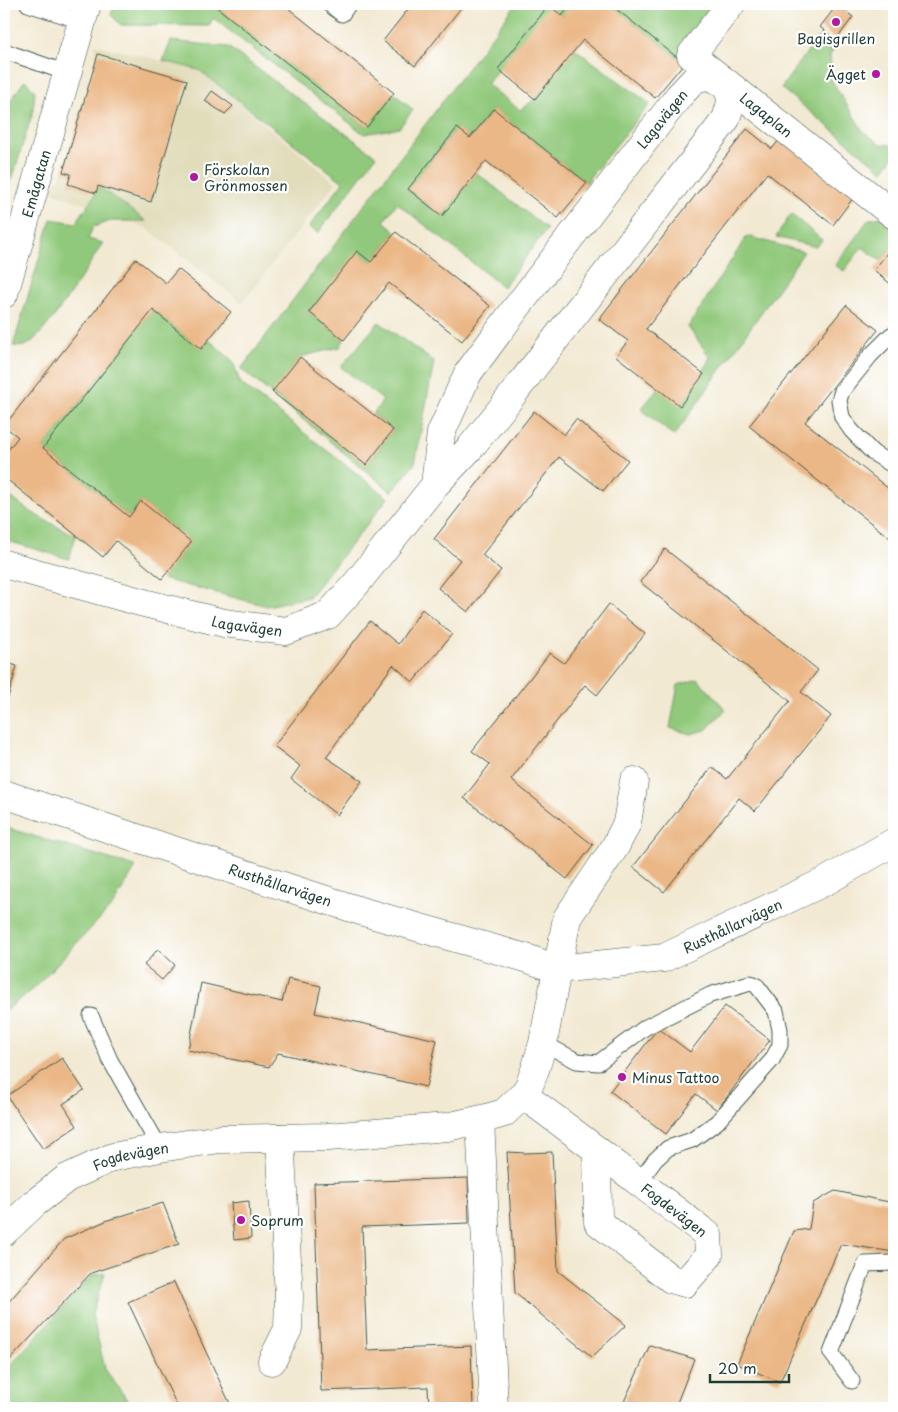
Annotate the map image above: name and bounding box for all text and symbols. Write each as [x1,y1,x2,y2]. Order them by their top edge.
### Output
marker: Bagisgrillen [830,16,842,28]
place label: Bagisgrillen [797,28,875,49]
place label: Ägget [826,64,866,85]
marker: Ägget [870,68,882,80]
street label: Lagavägen [631,85,693,153]
street label: Lagaplan [736,87,797,142]
street label: Emågatan [16,147,55,220]
place label: Förskolan Grönmossen [204,159,288,196]
marker: Förskolan Grönmossen [188,171,200,183]
street label: Lagavägen [209,610,284,641]
street label: Rusthållarvägen [226,858,334,912]
street label: Rusthållarvägen [679,893,785,958]
place label: Minus Tattoo [632,1067,719,1088]
marker: Minus Tattoo [616,1071,628,1083]
street label: Fogdevägen [89,1136,170,1176]
street label: Fogdevägen [637,1177,712,1242]
place label: Soprum [251,1210,304,1231]
marker: Soprum [235,1214,247,1226]
scale bar [710,1352,789,1384]
text: 20 m [718,1356,757,1379]

